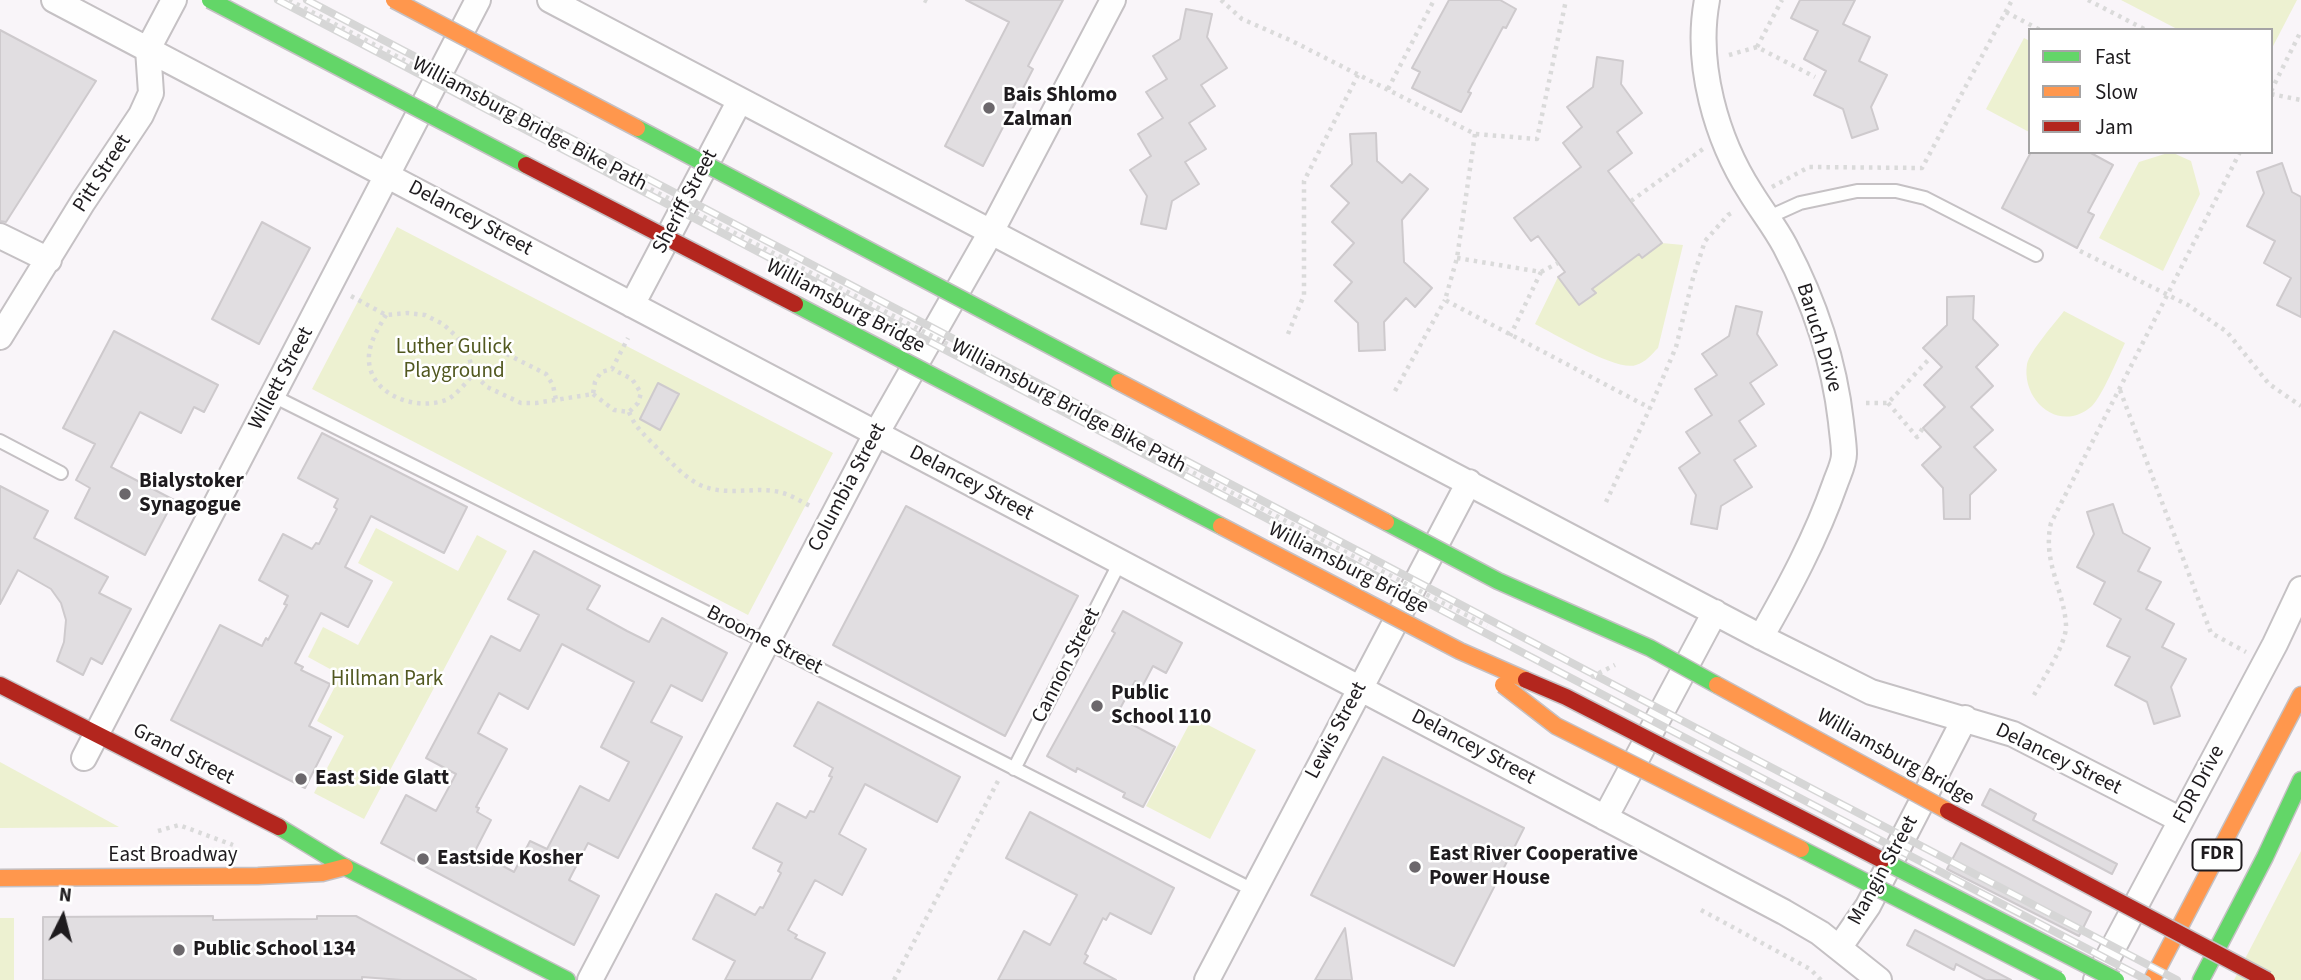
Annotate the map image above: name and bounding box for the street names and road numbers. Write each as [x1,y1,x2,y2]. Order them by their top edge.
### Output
street label: Williamsburg Bridge Bike Path [407,52,651,198]
street label: Pitt Street [69,130,137,218]
street label: Sheriff Street [648,146,724,258]
street label: Delancey Street [404,176,536,262]
street label: Williamsburg Bridge [761,254,929,360]
street label: Baruch Drive [1790,281,1846,395]
street label: Willett Street [244,323,320,435]
street label: Williamsburg Bridge Bike Path [946,334,1190,480]
street label: Columbia Street [804,420,892,556]
street label: Delancey Street [905,441,1037,527]
street label: Williamsburg Bridge [1264,518,1432,620]
street label: Broome Street [702,601,826,681]
street label: Cannon Street [1027,604,1107,728]
street label: Lewis Street [1301,678,1373,784]
street label: Williamsburg Bridge [1812,704,1978,812]
street label: Delancey Street [1407,705,1539,791]
street label: Grand Street [128,719,238,791]
street label: Delancey Street [1991,719,2125,801]
street label: FDR Drive [2169,742,2231,828]
street label: Mangin Street [1844,812,1924,930]
road number: FDR [2192,840,2242,870]
street label: East Broadway [108,843,238,869]

